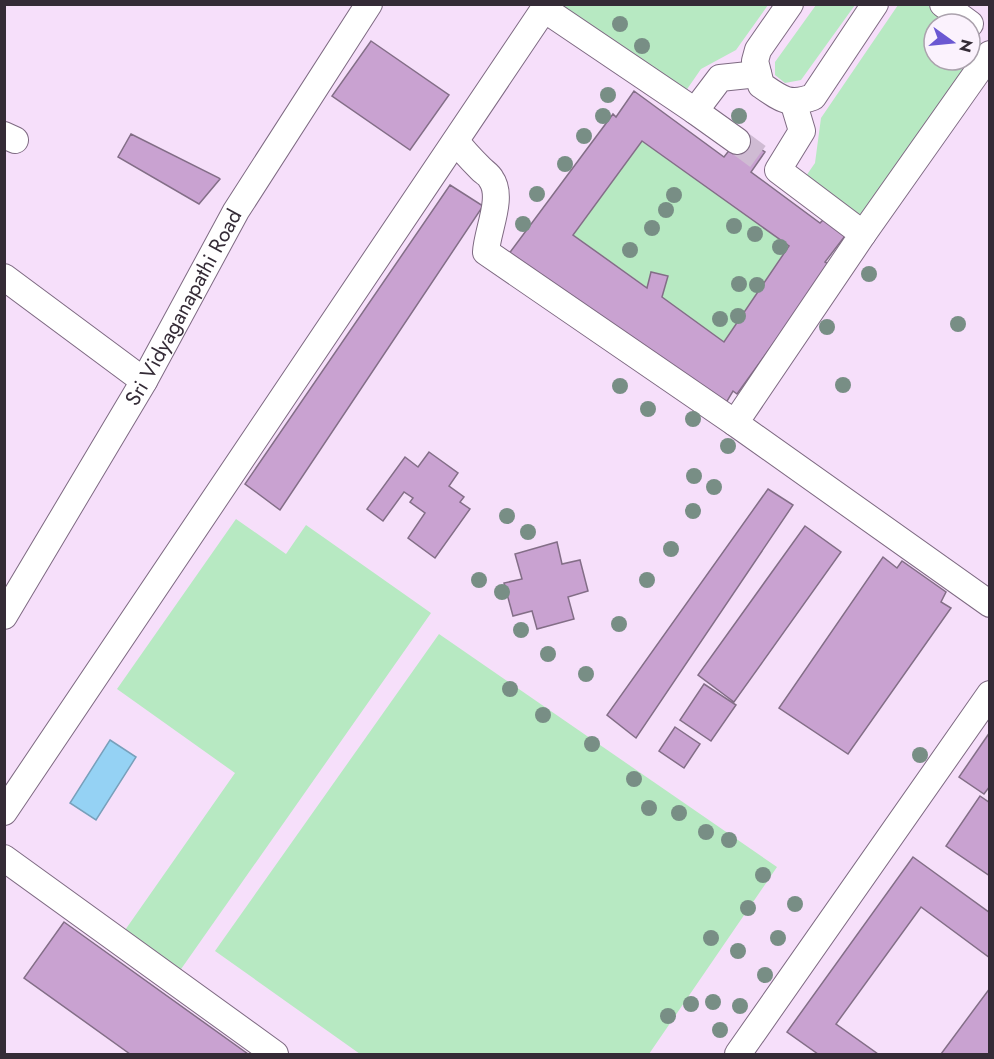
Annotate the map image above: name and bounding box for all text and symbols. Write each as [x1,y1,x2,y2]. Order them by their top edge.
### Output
north arrow [922,12,982,72]
text: N [953,37,979,55]
street label: Sri Vidyaganapathi Road [118,204,249,411]

